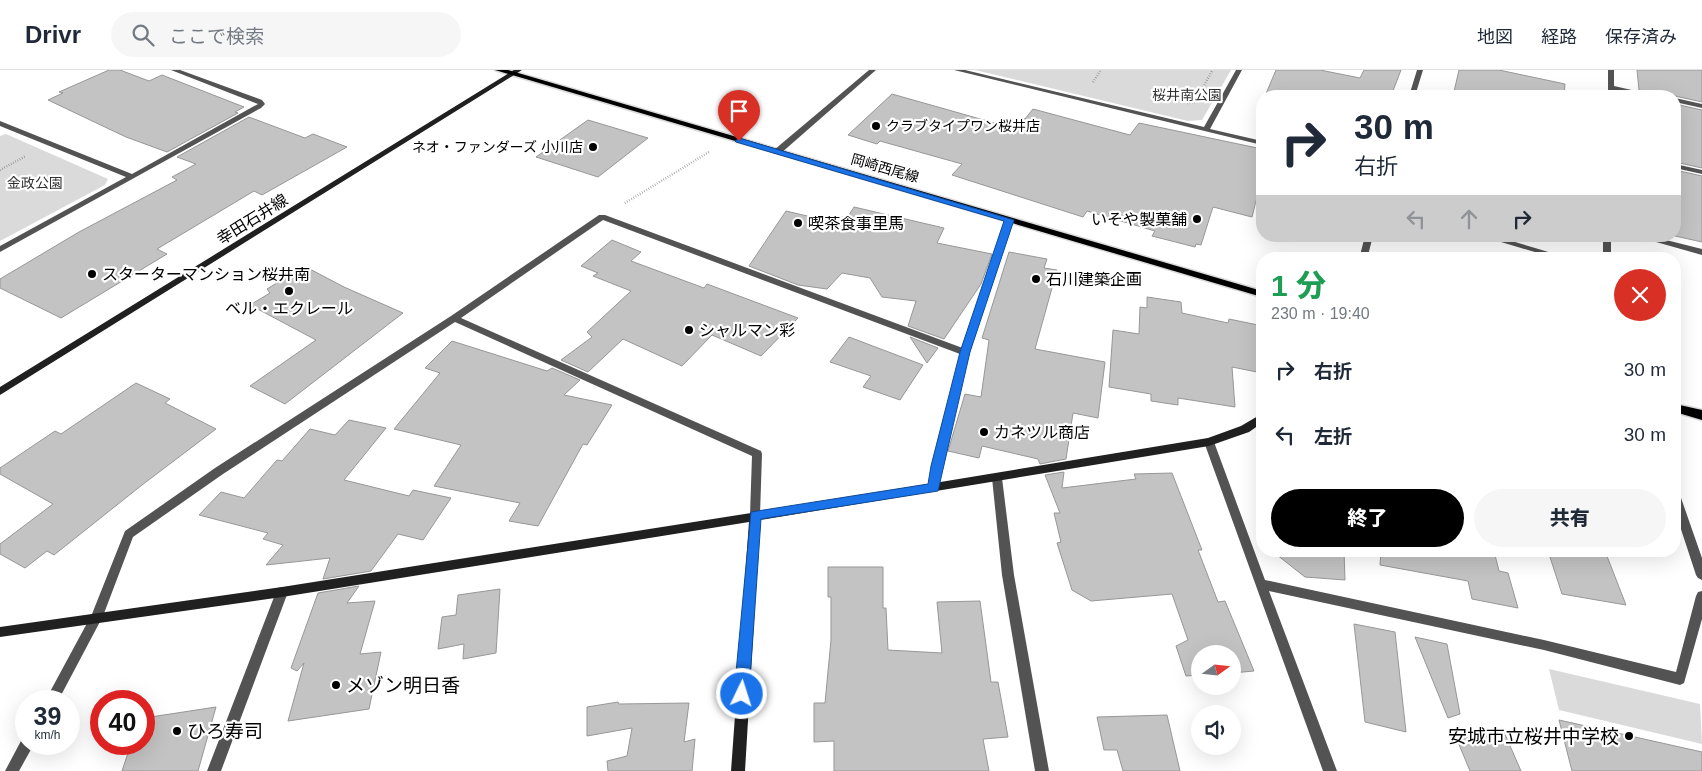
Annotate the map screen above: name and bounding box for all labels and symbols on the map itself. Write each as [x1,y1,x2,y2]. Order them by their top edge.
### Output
park label: 桜井南公園 [1152,87,1222,103]
pin [718,90,760,141]
place label: クラブタイプワン桜井店 [886,118,1040,134]
marker: クラブタイプワン桜井店 [870,120,882,132]
place label: ネオ・ファンダーズ 小川店 [412,139,583,155]
marker: ネオ・ファンダーズ 小川店 [587,141,599,153]
street label: 岡崎西尾線 [849,151,921,185]
park label: 金政公園 [7,175,63,191]
street label: 幸田石井線 [214,191,291,248]
place label: いそや製菓舗 [1091,211,1187,228]
marker: いそや製菓舗 [1191,213,1203,225]
place label: 喫茶食事里馬 [808,215,904,232]
marker: 喫茶食事里馬 [792,217,804,229]
place label: スターターマンション桜井南 [102,266,310,283]
marker: スターターマンション桜井南 [86,268,98,280]
place label: 石川建築企画 [1046,271,1142,288]
marker: 石川建築企画 [1030,273,1042,285]
marker: ベル・エクレール [283,285,295,297]
place label: ベル・エクレール [225,300,353,317]
place label: シャルマン彩 [699,322,795,339]
marker: シャルマン彩 [683,324,695,336]
place label: カネツル商店 [994,424,1090,441]
marker: カネツル商店 [978,426,990,438]
north arrow [1191,645,1241,695]
position arrow [715,667,767,719]
place label: メゾン明日香 [346,675,460,696]
marker: メゾン明日香 [330,679,342,691]
speed limit sign: 40 [90,690,155,755]
place label: ひろ寿司 [187,721,263,742]
marker: ひろ寿司 [171,725,183,737]
place label: 安城市立桜井中学校 [1448,726,1619,747]
marker: 安城市立桜井中学校 [1623,730,1635,742]

